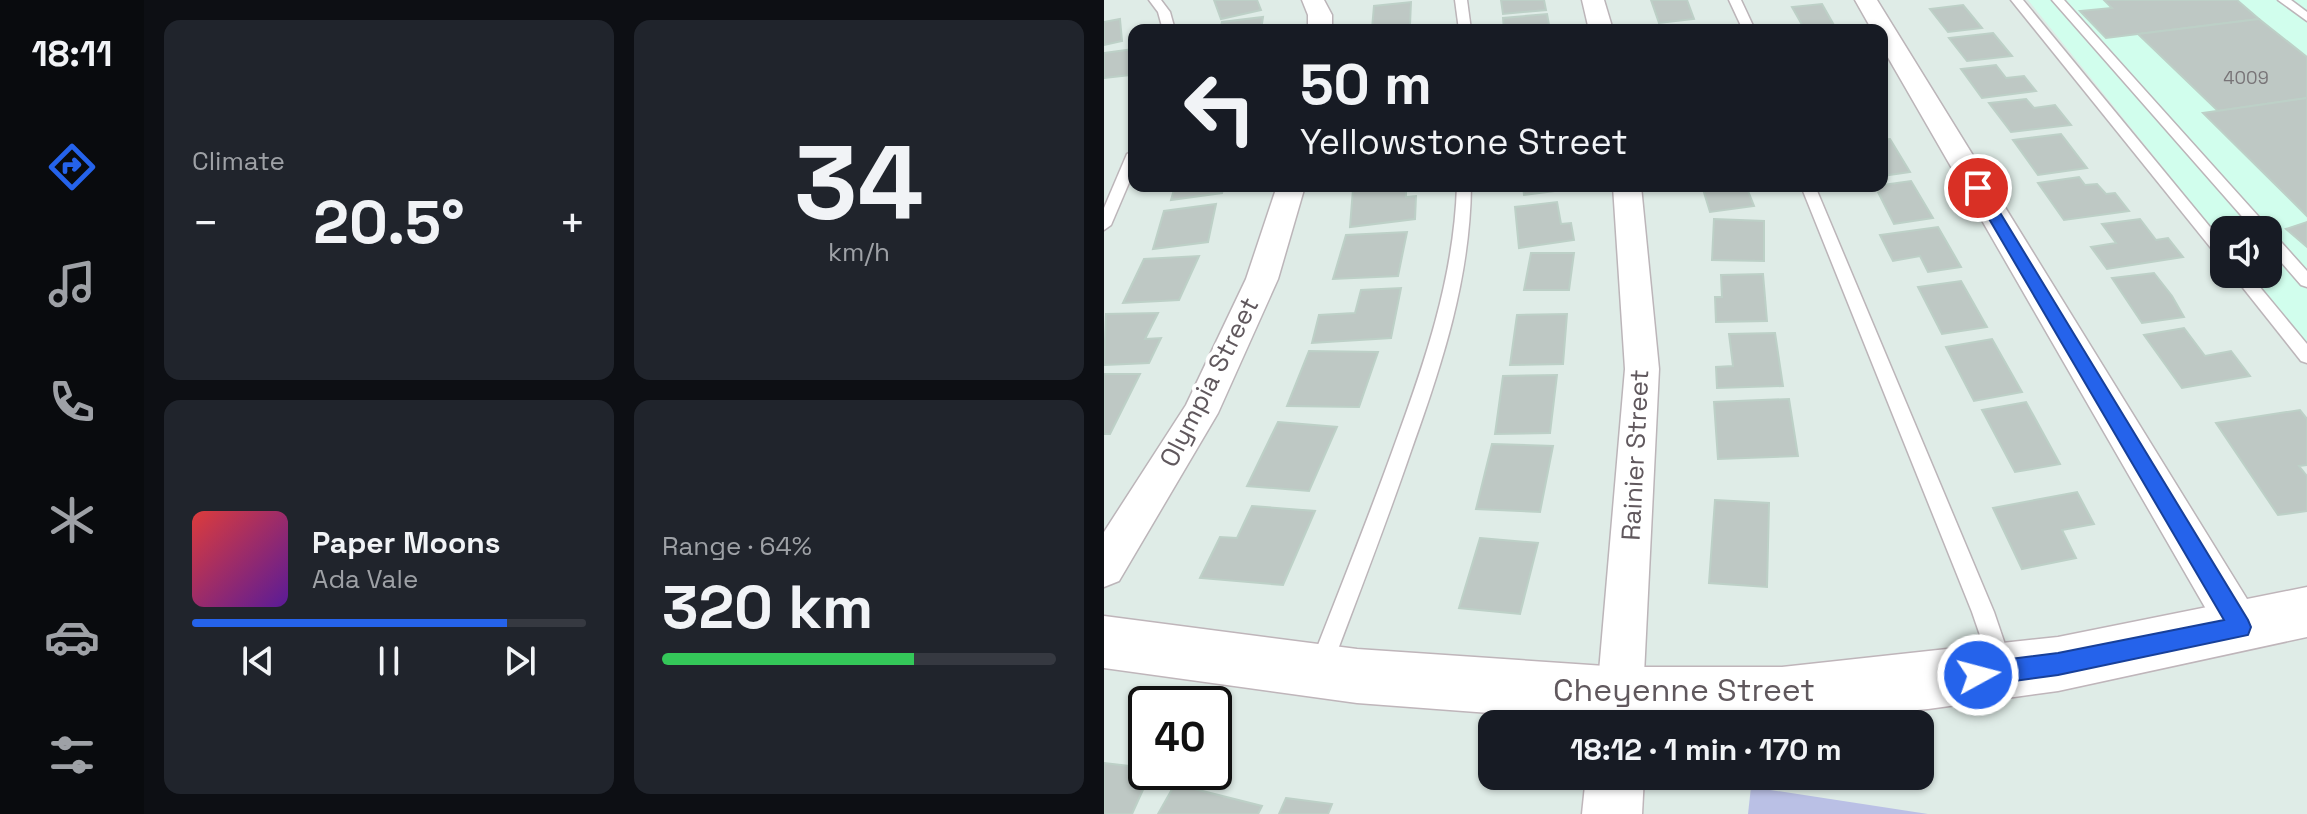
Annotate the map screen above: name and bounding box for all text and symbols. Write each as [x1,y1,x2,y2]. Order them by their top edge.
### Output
text: 18:11 [31,31,113,77]
text: 50 m [1300,49,1432,120]
icon: left [1168,56,1272,160]
house number: 4009 [2223,66,2269,89]
text: 34 [794,117,924,249]
text: Yellowstone Street [1300,119,1628,165]
icon: directions [44,139,100,195]
text: Climate [192,144,285,178]
pin [1944,154,2012,222]
icon: arrive [1956,166,2000,210]
text: 20.5° [313,184,465,261]
text: − [192,195,219,251]
text: + [559,195,586,251]
map controls [2210,216,2282,288]
button: sound [2210,216,2282,288]
text: km/h [828,235,890,269]
icon: music [44,256,100,312]
street label: Olympia Street [1152,291,1266,473]
street label: Rainier Street [1614,369,1656,541]
icon: phone [44,374,100,430]
icon: climate [44,492,100,548]
text: Paper Moons [312,523,501,562]
text: Range · 64% [662,529,812,563]
text: Ada Vale [312,562,418,596]
text: 320 km [662,569,873,646]
icon: car [44,609,100,665]
position arrow [1936,633,2020,717]
icon: previous [236,639,280,683]
icon: pause [367,639,411,683]
icon: next [498,639,542,683]
street label: Cheyenne Street [1553,670,1815,710]
speed limit sign: 40 [1128,686,1232,790]
icon: filters [44,727,100,783]
text: 18:12 · 1 min · 170 m [1570,730,1842,769]

